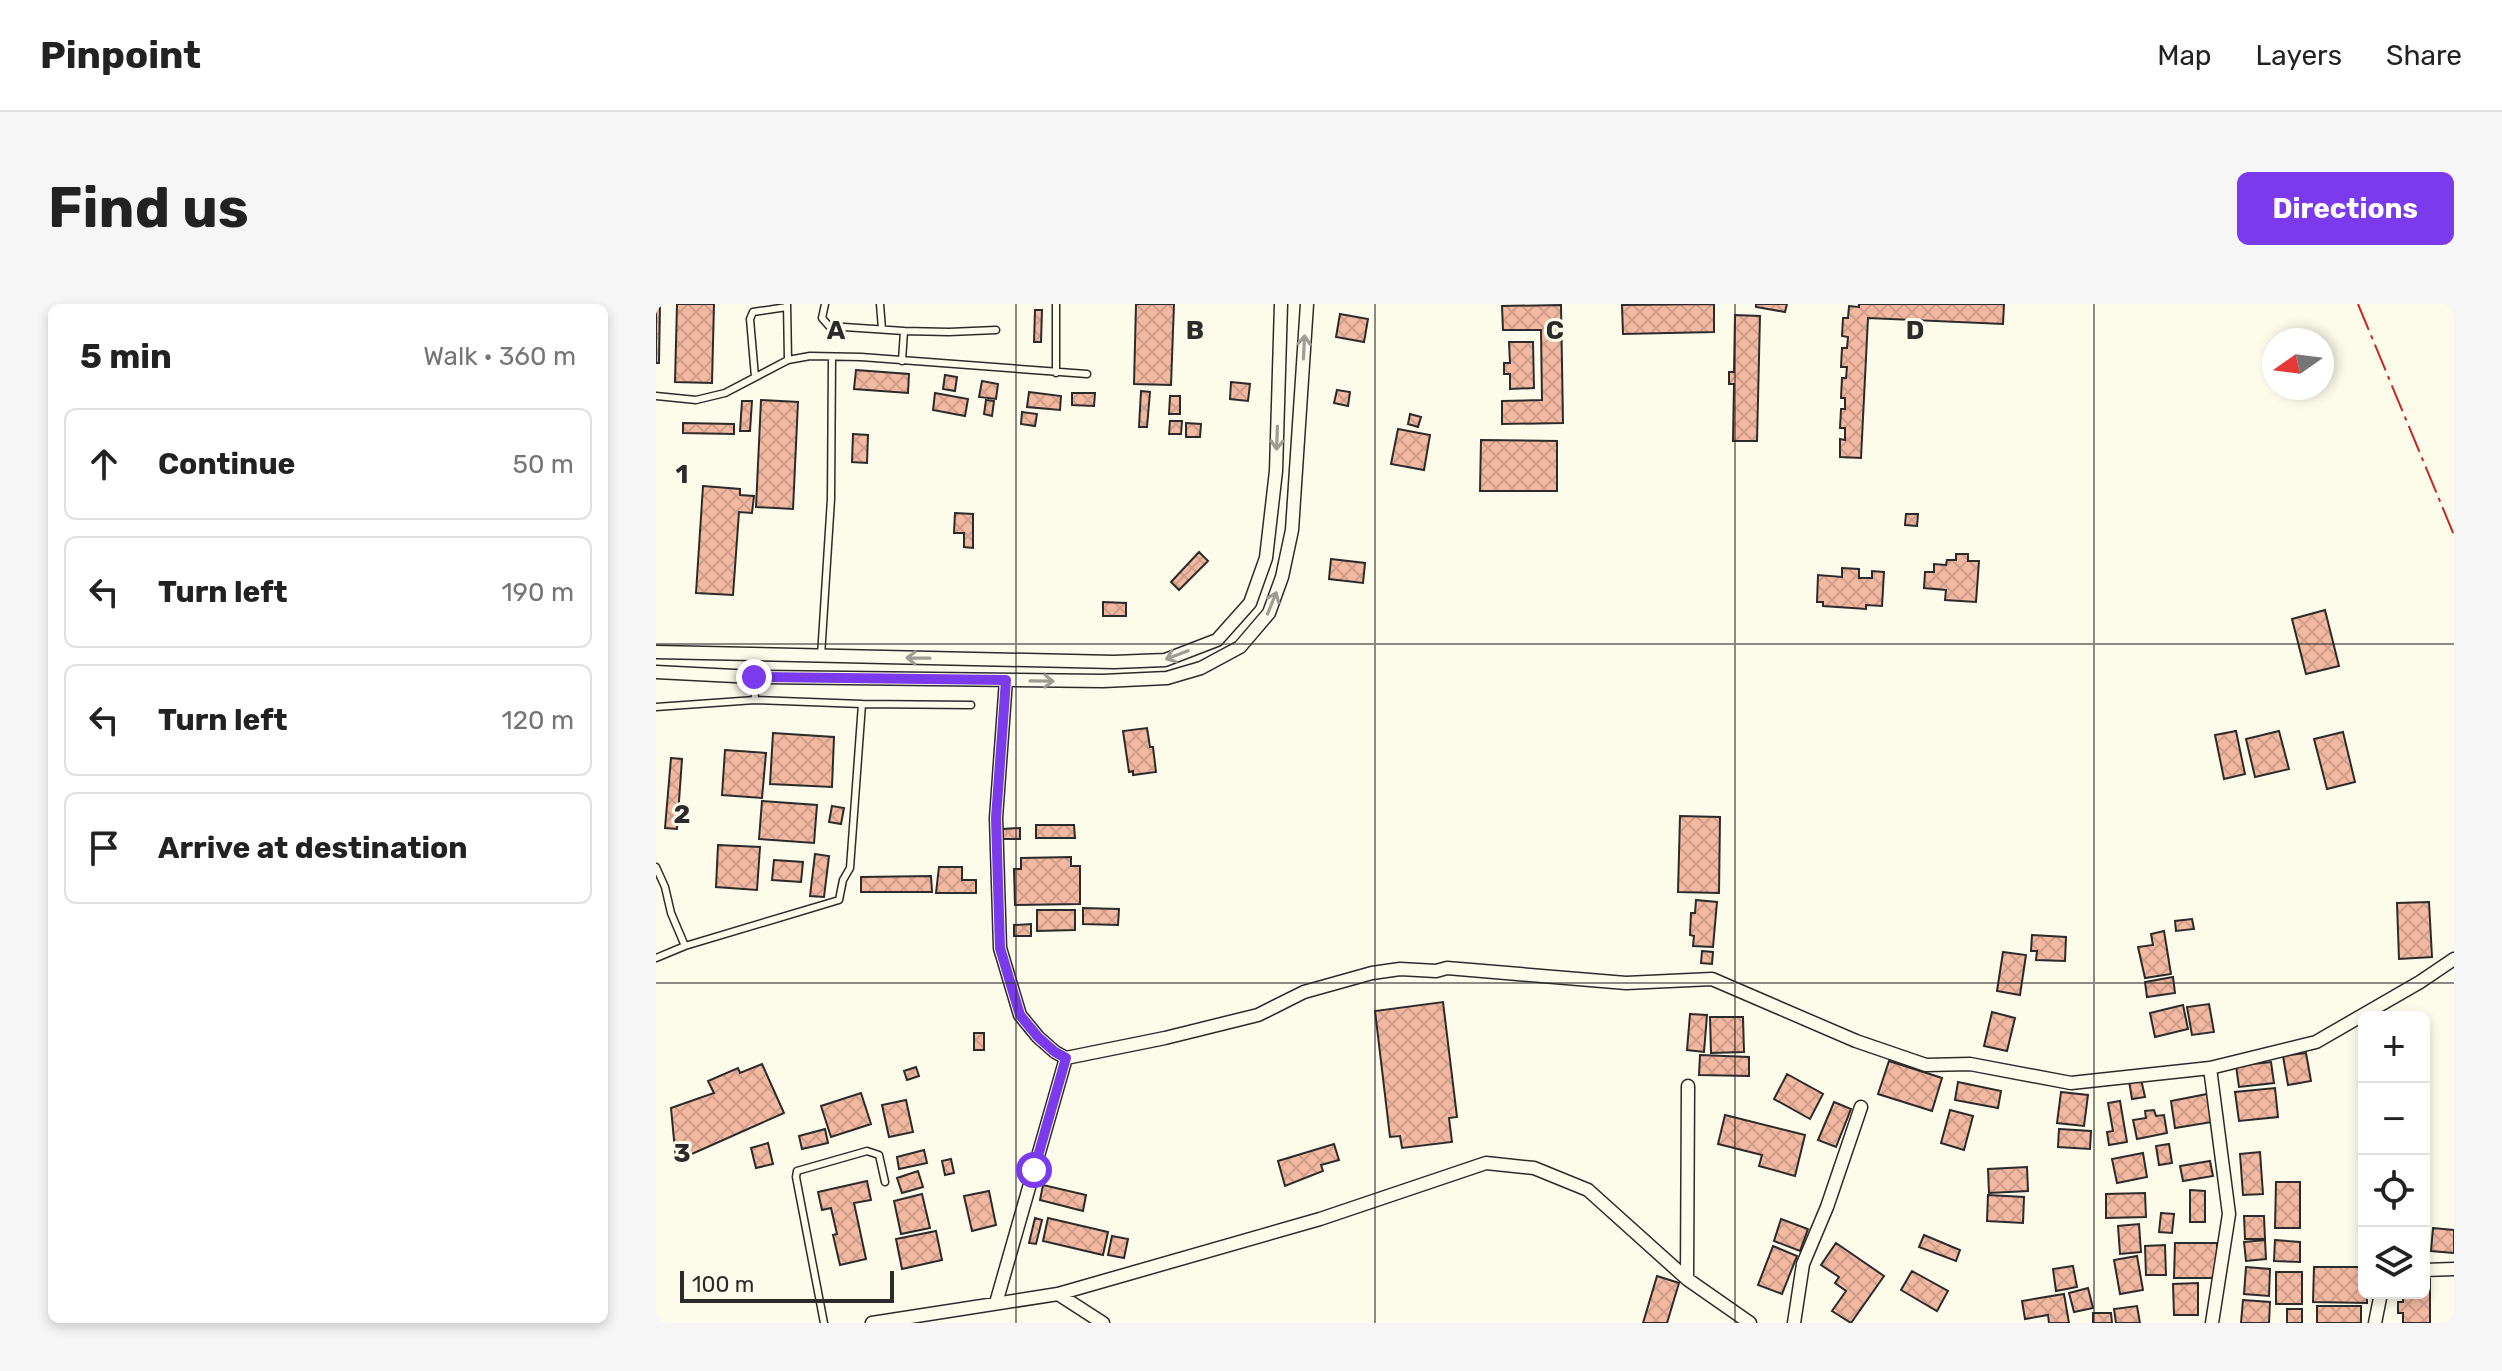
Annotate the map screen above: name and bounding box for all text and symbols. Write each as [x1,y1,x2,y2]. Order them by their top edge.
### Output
text: Pinpoint [40,32,201,78]
text: Map [2157,39,2212,72]
text: Layers [2256,39,2342,72]
text: Share [2386,39,2462,72]
button: Directions [2237,172,2454,245]
text: Find us [48,175,249,241]
text: A [827,315,846,346]
text: B [1186,315,1204,346]
text: C [1546,315,1564,346]
text: D [1906,315,1924,346]
north arrow [2262,328,2334,400]
one-way arrow [1297,334,1312,361]
text: 5 min [80,336,172,377]
text: Walk · 360 m [423,341,576,372]
one-way arrow [1269,424,1284,451]
icon: ahead [82,442,126,486]
text: Continue [158,446,295,482]
text: 50 m [513,449,574,480]
text: 1 [676,459,688,490]
icon: left [82,570,126,614]
text: Turn left [158,574,288,610]
text: 190 m [501,577,574,608]
one-way arrow [1266,591,1280,616]
one-way arrow [1165,649,1190,663]
one-way arrow [905,650,932,666]
route end [736,659,772,695]
one-way arrow [1028,673,1055,689]
icon: left [82,698,126,742]
text: Turn left [158,702,288,738]
text: 120 m [502,705,574,736]
text: 2 [674,799,690,830]
icon: arrive [82,826,126,870]
text: Arrive at destination [158,830,468,866]
map controls [2358,1011,2430,1299]
button: + [2358,1011,2430,1083]
button: − [2358,1083,2430,1155]
text: 3 [673,1138,691,1169]
route start [1016,1152,1052,1188]
button: locate [2358,1155,2430,1227]
button: layers [2358,1227,2430,1299]
scale bar [680,1267,894,1303]
text: 100 m [692,1271,754,1298]

